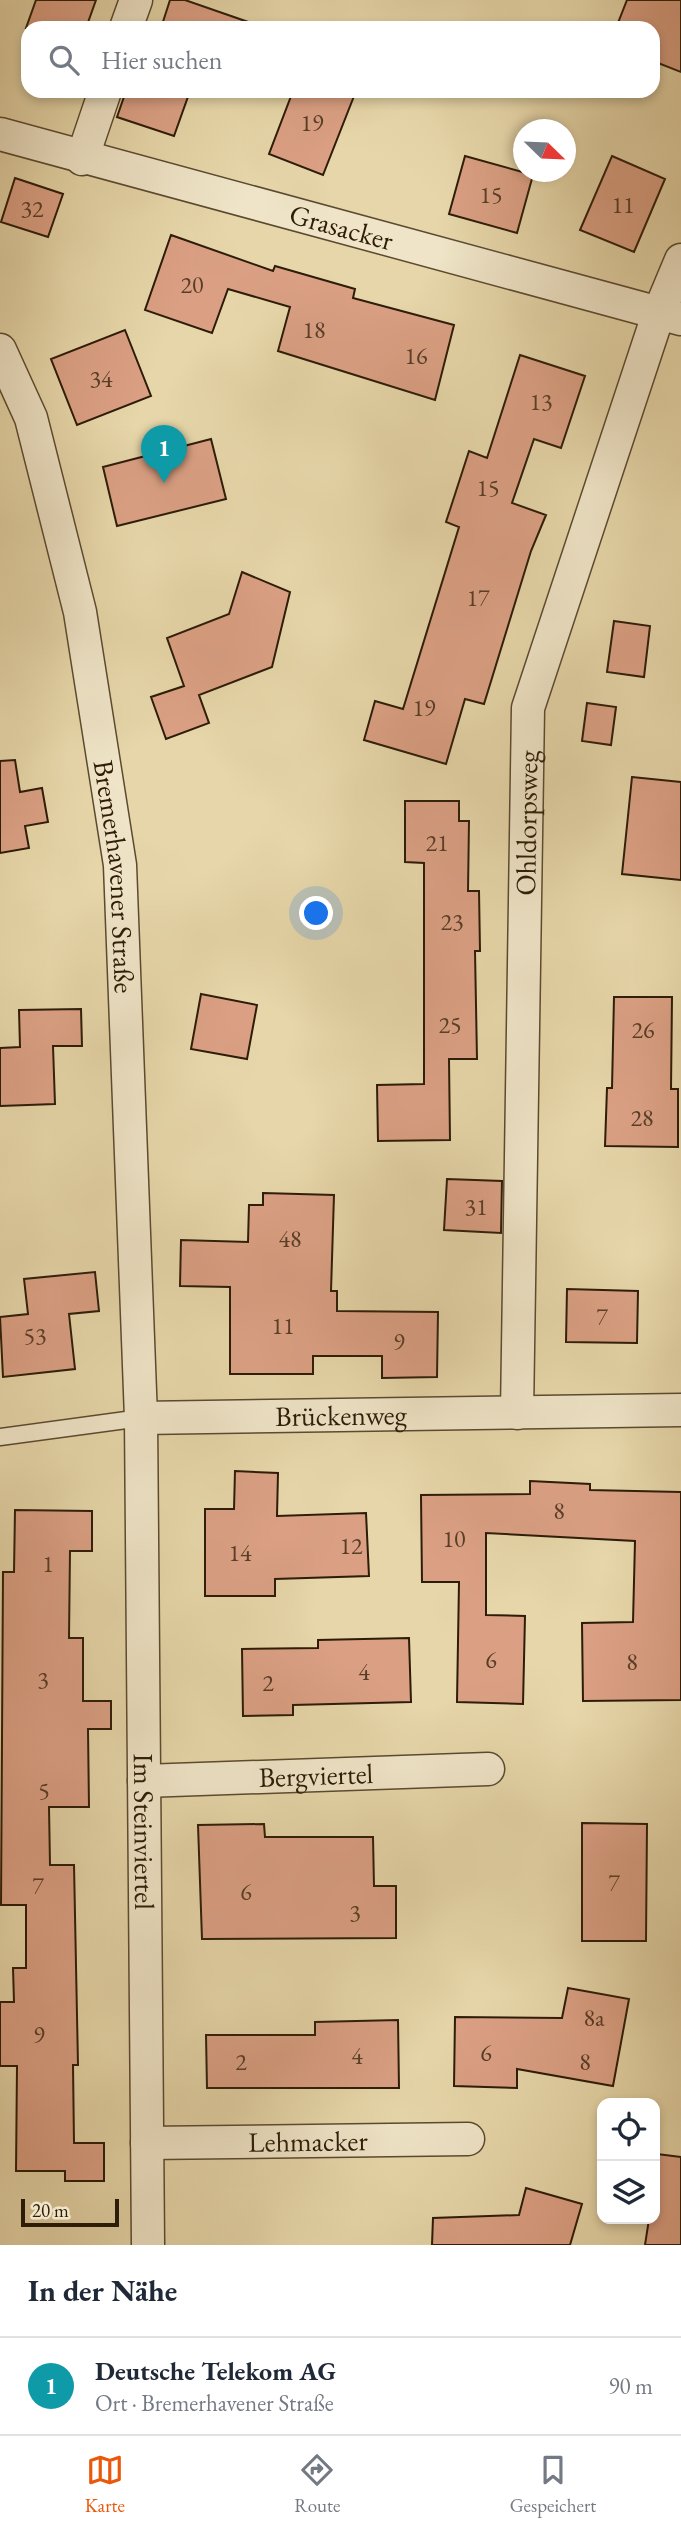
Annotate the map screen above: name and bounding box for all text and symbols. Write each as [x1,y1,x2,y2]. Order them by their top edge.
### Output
search box [21,21,660,98]
icon: search [45,41,83,79]
text: Hier suchen [101,43,222,77]
house number: 19 [300,107,324,138]
north arrow [513,119,576,182]
house number: 15 [479,179,503,210]
house number: 11 [611,189,635,220]
house number: 32 [20,193,44,224]
street label: Grasacker [286,196,398,258]
house number: 20 [180,269,204,300]
house number: 18 [302,314,326,345]
house number: 16 [404,340,428,371]
house number: 34 [89,363,113,394]
house number: 13 [529,386,553,417]
pin: 1 [141,425,187,483]
house number: 15 [476,472,500,503]
house number: 17 [466,582,490,613]
house number: 19 [412,692,436,723]
street label: Ohldorpsweg [507,749,545,896]
street label: Bremerhavener Straße [86,757,143,994]
house number: 21 [425,827,449,858]
your location [299,896,333,930]
house number: 23 [440,906,464,937]
house number: 25 [438,1009,462,1040]
house number: 26 [631,1014,655,1045]
house number: 28 [630,1102,654,1133]
house number: 31 [464,1191,488,1222]
house number: 48 [278,1223,302,1254]
house number: 7 [596,1301,608,1332]
house number: 11 [271,1310,295,1341]
house number: 53 [23,1320,47,1351]
house number: 9 [393,1326,405,1357]
street label: Brückenweg [275,1396,408,1434]
house number: 8 [553,1495,565,1526]
house number: 10 [442,1523,466,1554]
house number: 12 [339,1530,363,1561]
house number: 14 [228,1537,252,1568]
house number: 1 [42,1548,54,1579]
house number: 6 [485,1644,497,1675]
house number: 8 [626,1646,638,1677]
house number: 4 [358,1656,370,1687]
house number: 3 [37,1664,49,1695]
house number: 2 [262,1667,274,1698]
street label: Im Steinviertel [126,1753,163,1910]
street label: Bergviertel [258,1755,374,1795]
house number: 5 [38,1775,50,1806]
house number: 7 [608,1867,620,1898]
house number: 7 [32,1870,44,1901]
house number: 6 [240,1876,252,1907]
house number: 3 [349,1897,361,1928]
house number: 8a [583,2002,605,2033]
house number: 9 [33,2019,45,2050]
house number: 6 [480,2037,492,2068]
house number: 4 [351,2040,363,2071]
house number: 2 [235,2046,247,2077]
house number: 8 [579,2046,591,2077]
map controls [597,2098,660,2224]
button: locate [597,2098,660,2161]
street label: Lehmacker [248,2122,369,2160]
button: layers [597,2161,660,2224]
scale bar [21,2196,119,2228]
text: 20 m [32,2198,69,2223]
text: In der Nähe [28,2271,177,2310]
text: Deutsche Telekom AG [95,2354,336,2388]
text: 1 [45,2371,57,2401]
text: 90 m [608,2371,653,2401]
text: Ort · Bremerhavener Straße [95,2388,334,2418]
tab: Karte [85,2451,125,2518]
tab: Route [294,2451,340,2518]
tab: Gespeichert [510,2451,596,2518]

